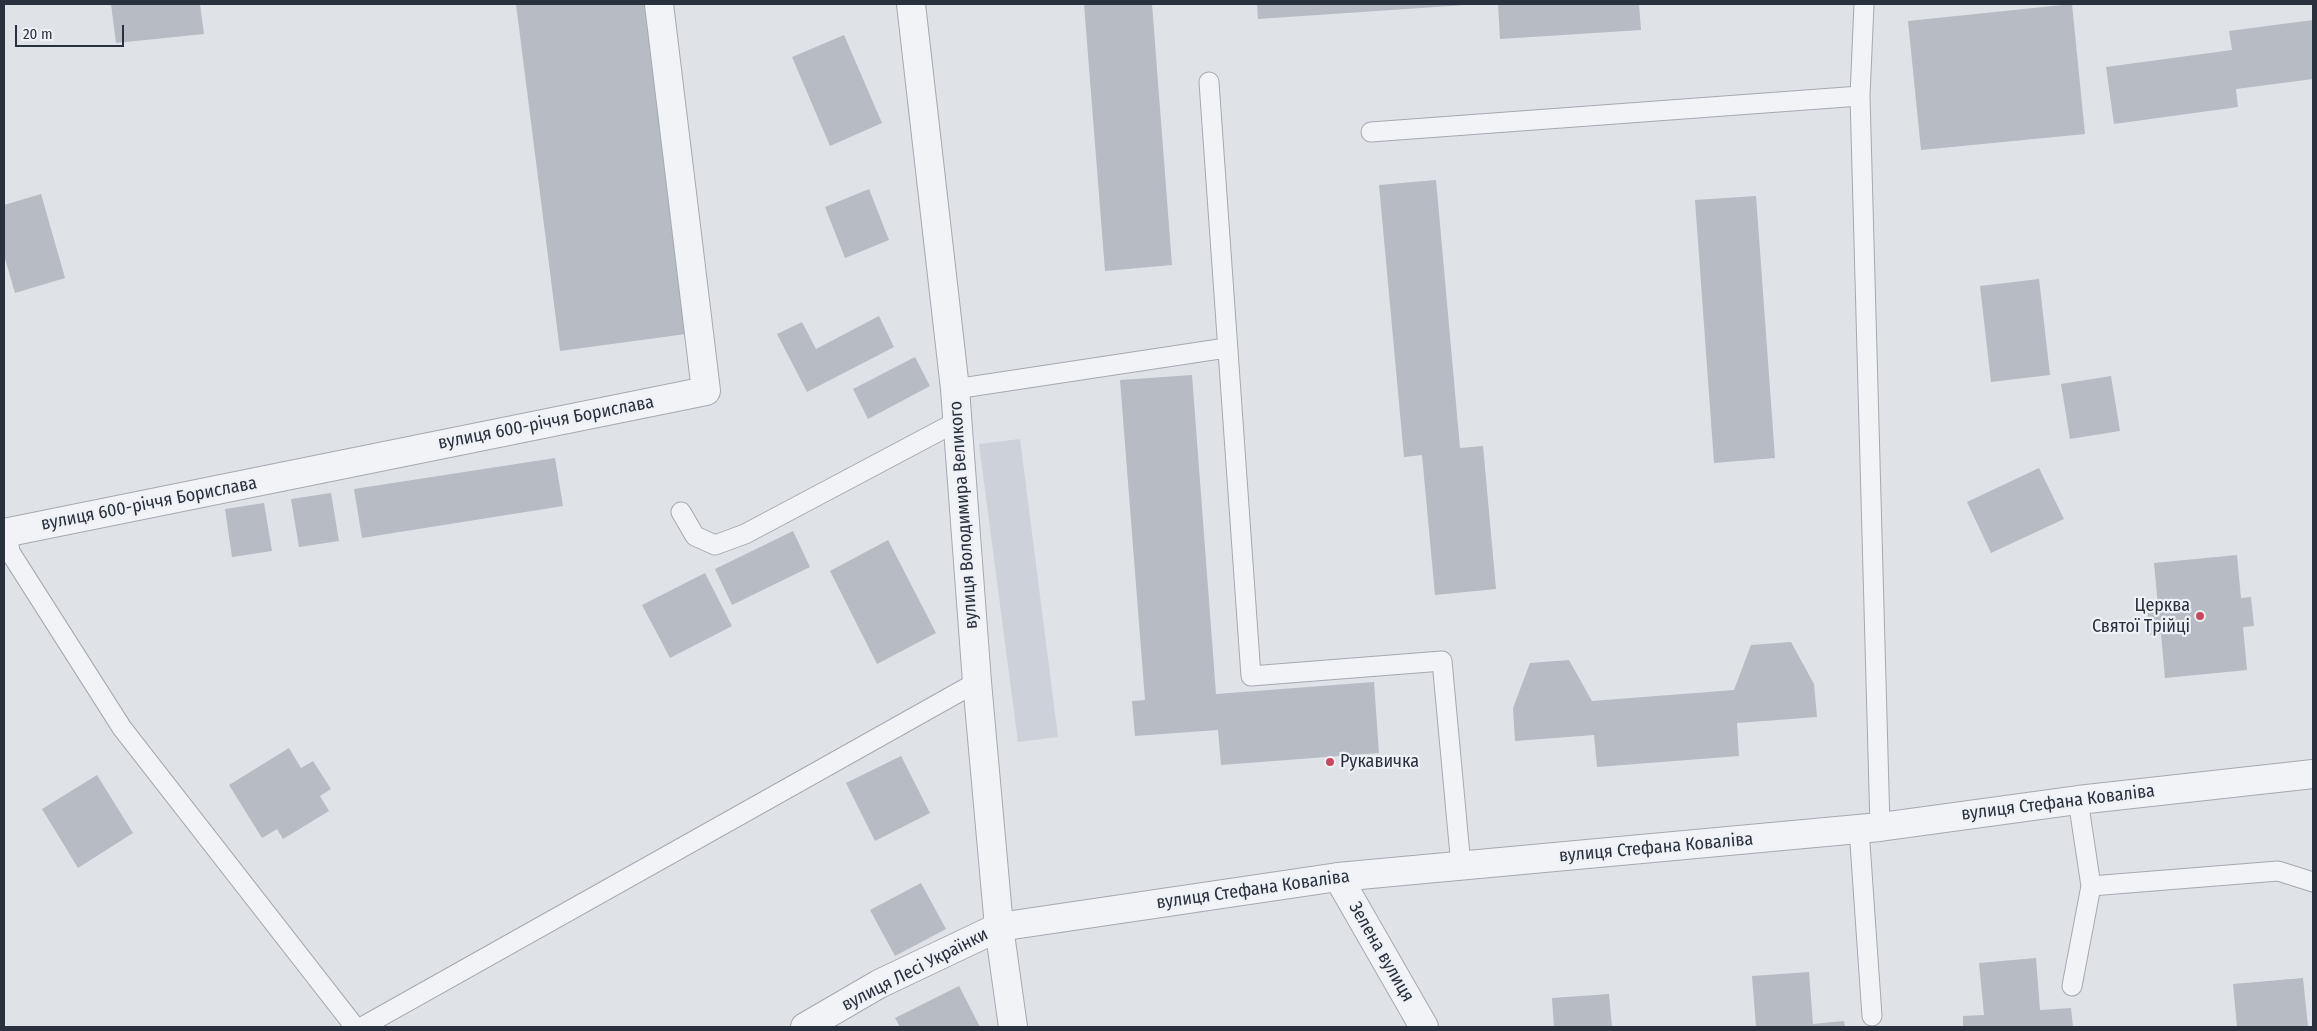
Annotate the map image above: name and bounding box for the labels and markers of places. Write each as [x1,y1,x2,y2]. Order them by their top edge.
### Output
place label: Церква Святої Трійці [2092,595,2190,638]
marker: Церква Святої Трійці [2194,610,2206,622]
place label: Рукавичка [1340,751,1419,773]
marker: Рукавичка [1324,756,1336,768]

